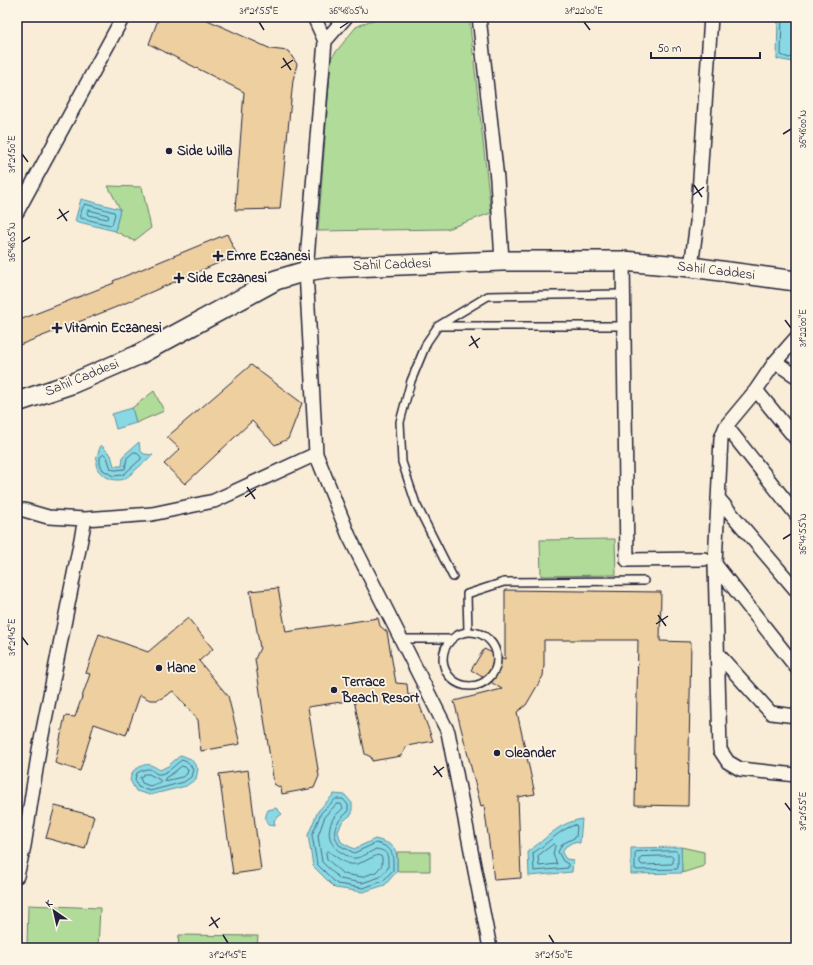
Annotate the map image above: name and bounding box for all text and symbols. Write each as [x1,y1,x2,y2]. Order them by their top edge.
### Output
text: 31°21'55"E [239,4,279,19]
text: 36°48'05"N [329,4,369,19]
text: 31°22'00"E [565,4,603,19]
scale bar [651,34,760,60]
text: 50 m [657,40,681,58]
text: 36°48'00"N [796,110,811,148]
text: 31°21'50"E [5,135,20,173]
place label: Side Willa [177,141,233,162]
marker: Side Willa [164,146,174,156]
text: 36°48'05"N [5,222,20,262]
place label: Emre Eczanesi [226,246,311,267]
marker: Emre Eczanesi [213,251,223,261]
street label: Sahil Caddesi [352,253,432,277]
street label: Sahil Caddesi [676,256,756,286]
place label: Side Eczanesi [187,268,268,289]
marker: Side Eczanesi [174,273,184,283]
text: 31°22'00"E [796,309,811,347]
place label: Vitamin Eczanesi [64,318,162,339]
marker: Vitamin Eczanesi [52,323,62,333]
street label: Sahil Caddesi [42,354,122,402]
text: 36°47'55"N [796,513,811,555]
text: 31°21'45"E [5,618,20,656]
place label: Hane [167,658,197,679]
marker: Hane [154,663,164,673]
place label: Terrace Beach Resort [341,672,419,709]
marker: Terrace Beach Resort [329,685,339,695]
place label: Oleander [505,743,556,764]
marker: Oleander [492,748,502,758]
text: 31°21'55"E [796,791,811,831]
north arrow [34,891,74,931]
text: K [42,895,56,912]
text: 31°21'45"E [209,948,247,963]
text: 31°21'50"E [535,948,573,963]

